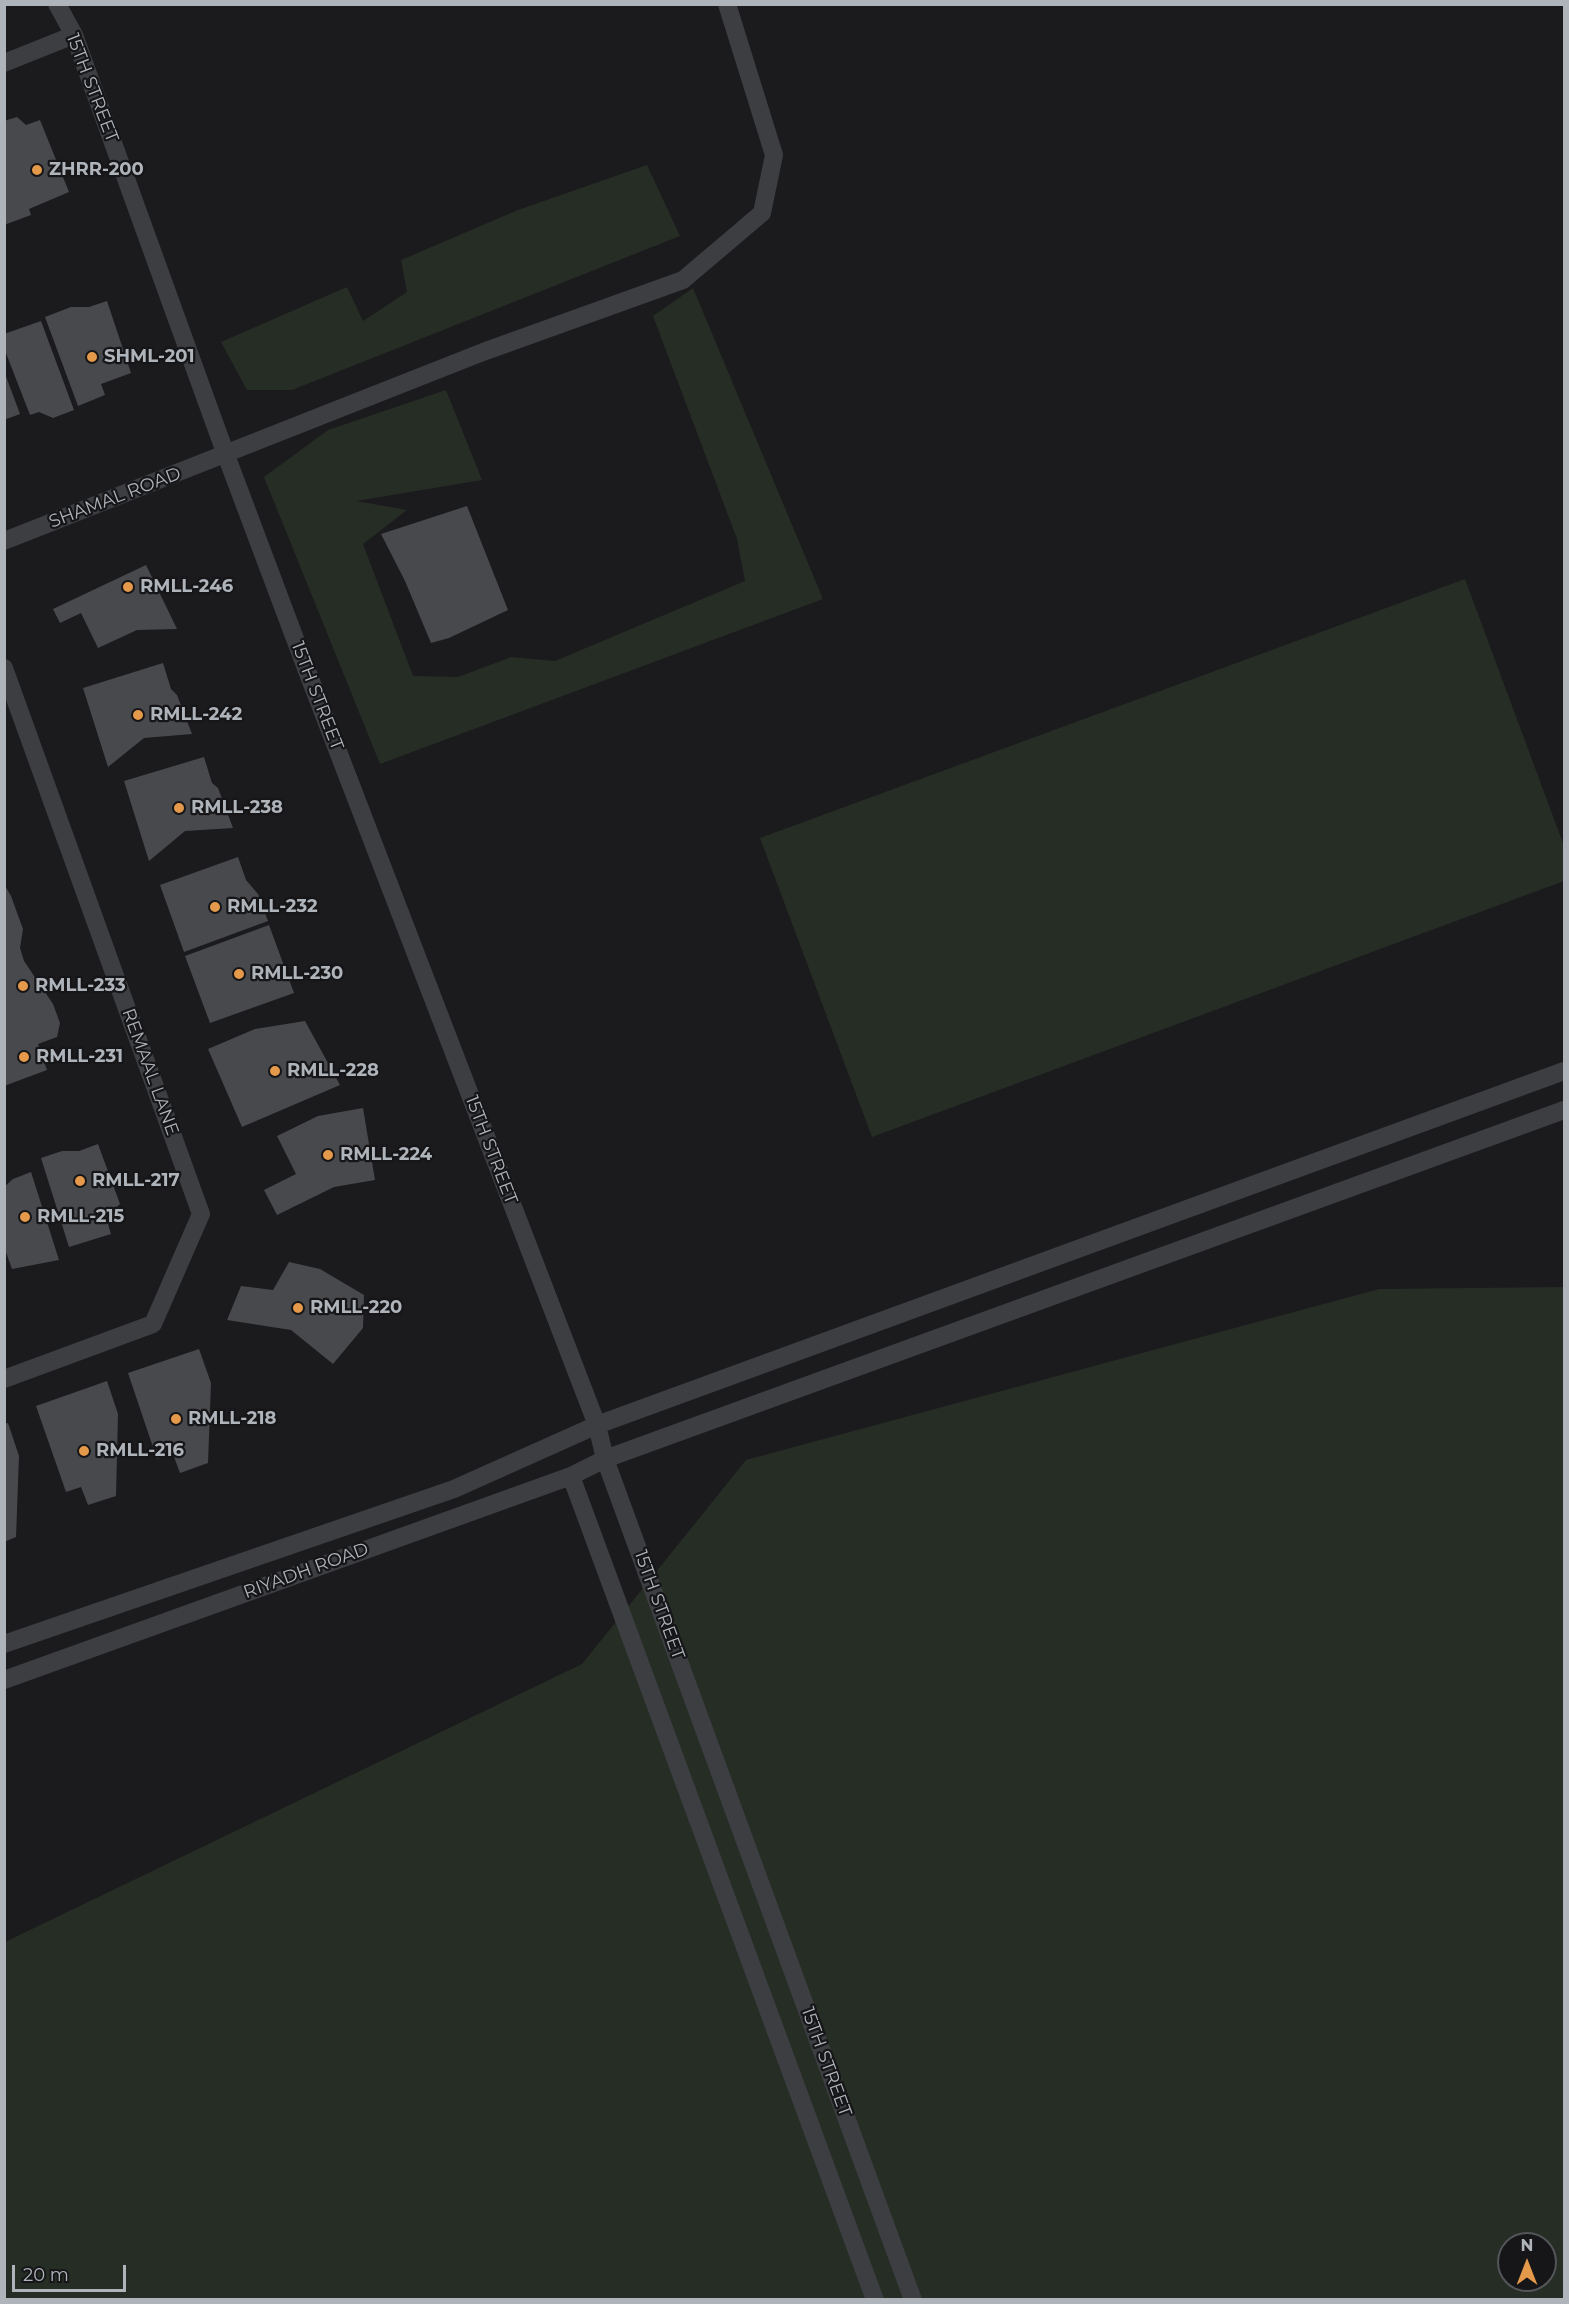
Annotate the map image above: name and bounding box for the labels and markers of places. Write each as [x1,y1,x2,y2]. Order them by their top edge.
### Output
place label: ZHRR-200 [49,159,144,181]
marker: ZHRR-200 [30,163,44,177]
place label: SHML-201 [104,346,195,368]
marker: SHML-201 [85,350,99,364]
place label: RMLL-246 [140,576,233,598]
marker: RMLL-246 [121,580,135,594]
place label: RMLL-242 [150,704,242,726]
marker: RMLL-242 [131,708,145,722]
place label: RMLL-238 [191,797,283,819]
marker: RMLL-238 [172,801,186,815]
place label: RMLL-232 [227,896,318,918]
marker: RMLL-232 [208,900,222,914]
place label: RMLL-230 [251,963,343,985]
marker: RMLL-230 [232,967,246,981]
place label: RMLL-233 [35,975,126,997]
marker: RMLL-233 [16,979,30,993]
place label: RMLL-231 [36,1046,123,1068]
marker: RMLL-231 [17,1050,31,1064]
place label: RMLL-228 [287,1060,379,1082]
marker: RMLL-228 [268,1064,282,1078]
place label: RMLL-224 [340,1144,432,1166]
marker: RMLL-224 [321,1148,335,1162]
place label: RMLL-217 [92,1170,180,1192]
marker: RMLL-217 [73,1174,87,1188]
place label: RMLL-215 [37,1206,124,1228]
marker: RMLL-215 [18,1210,32,1224]
place label: RMLL-220 [310,1297,402,1319]
marker: RMLL-220 [291,1301,305,1315]
place label: RMLL-218 [188,1408,276,1430]
marker: RMLL-218 [169,1412,183,1426]
place label: RMLL-216 [96,1440,184,1462]
marker: RMLL-216 [77,1444,91,1458]

